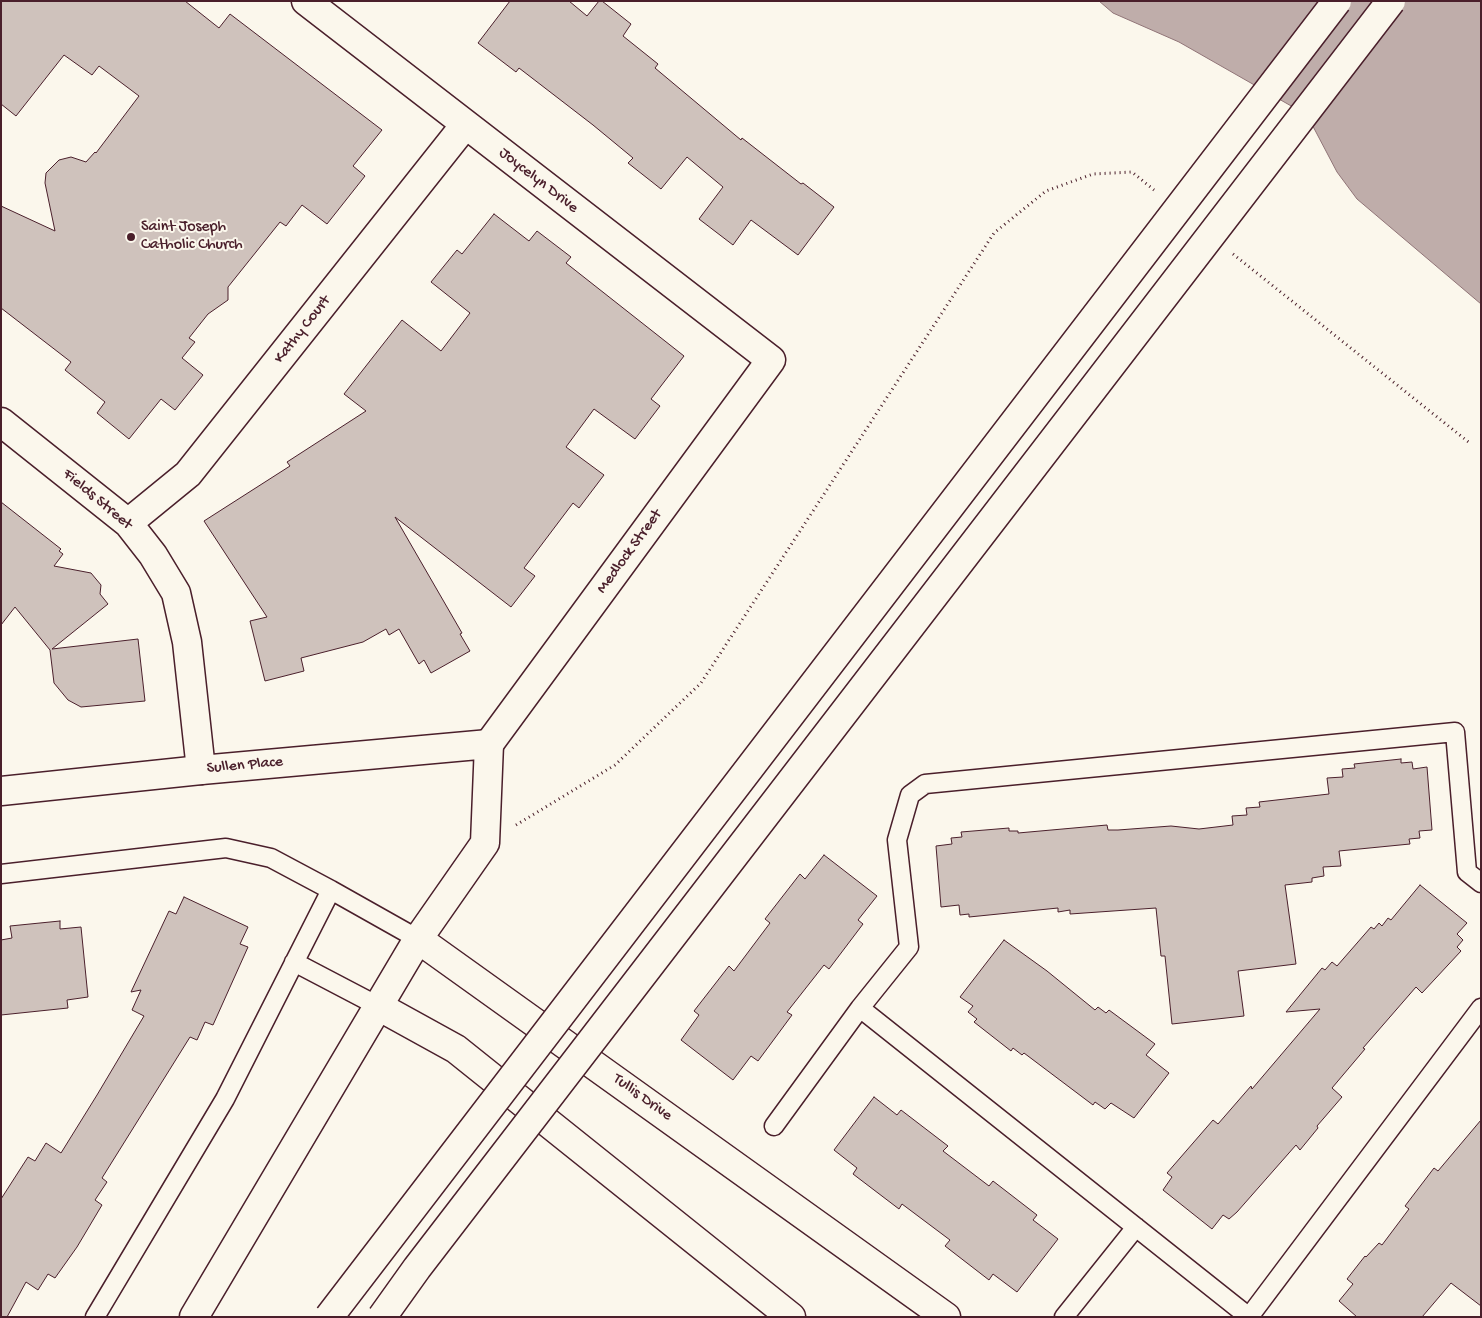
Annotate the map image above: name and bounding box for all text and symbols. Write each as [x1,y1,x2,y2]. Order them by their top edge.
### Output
street label: Joycelyn Drive [494,144,582,218]
place label: Saint Joseph Catholic Church [141,218,243,256]
marker: Saint Joseph Catholic Church [125,231,137,243]
street label: Kathy Court [270,292,336,368]
street label: Fields Street [58,465,136,535]
street label: Medlock Street [593,506,667,598]
street label: Sullen Place [206,753,284,779]
street label: Tullis Drive [609,1070,675,1126]

